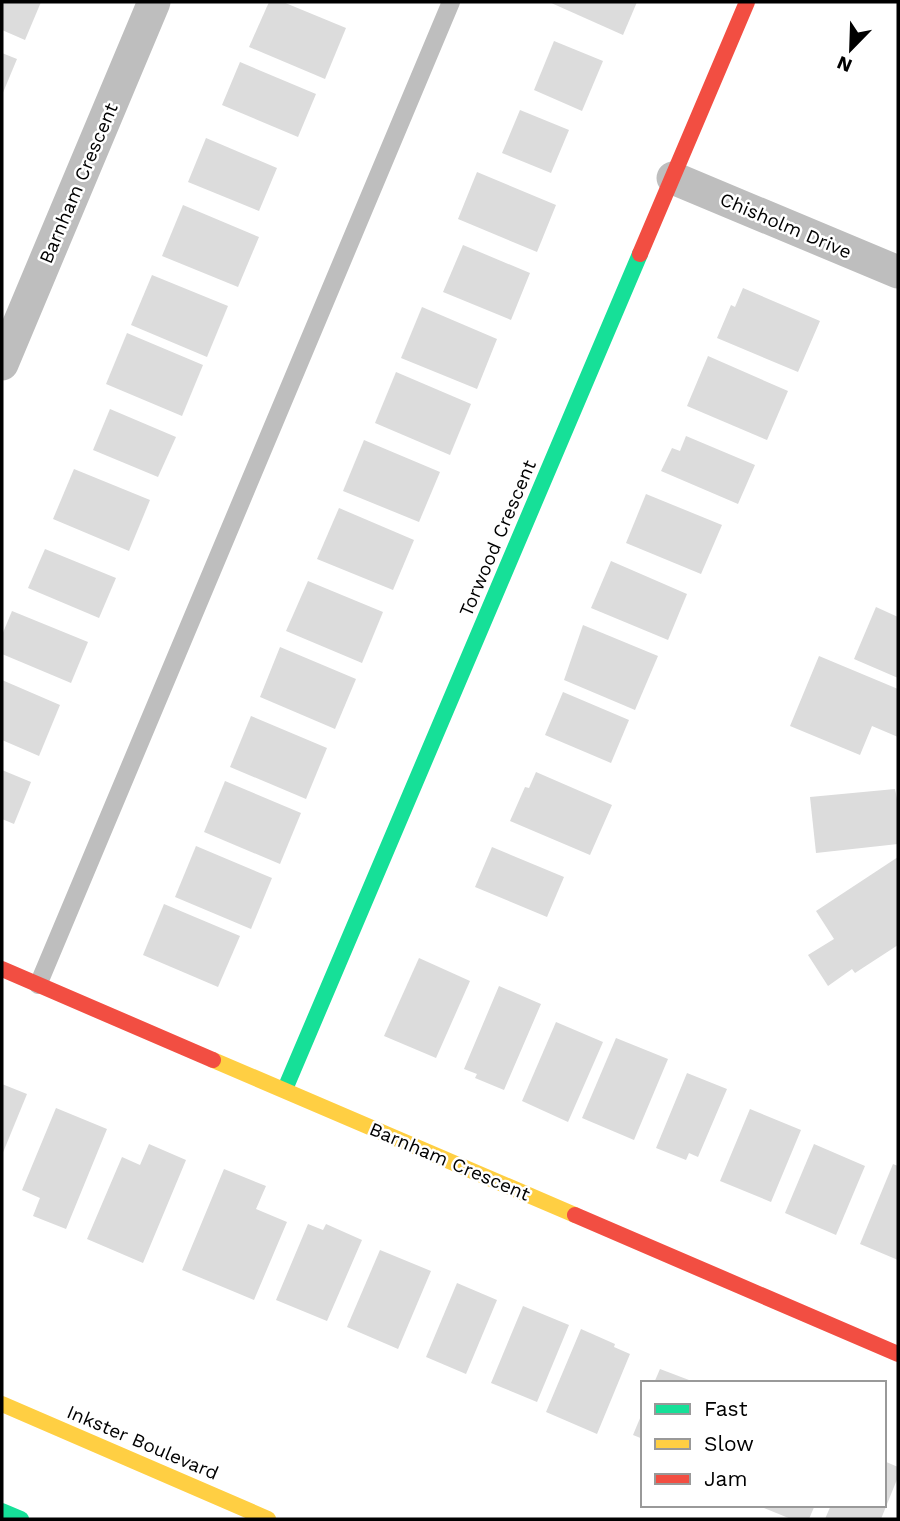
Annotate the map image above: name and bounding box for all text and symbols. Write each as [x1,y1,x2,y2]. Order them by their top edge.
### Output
north arrow [816,14,886,84]
text: N [834,51,856,78]
street label: Barnham Crescent [34,99,123,267]
street label: Chisholm Drive [717,187,855,264]
street label: Torwood Crescent [454,456,541,620]
street label: Barnham Crescent [366,1117,534,1206]
legend [641,1381,886,1507]
text: Fast [704,1396,748,1421]
street label: Inkster Boulevard [64,1400,222,1485]
text: Slow [704,1431,754,1456]
text: Jam [704,1466,747,1491]

